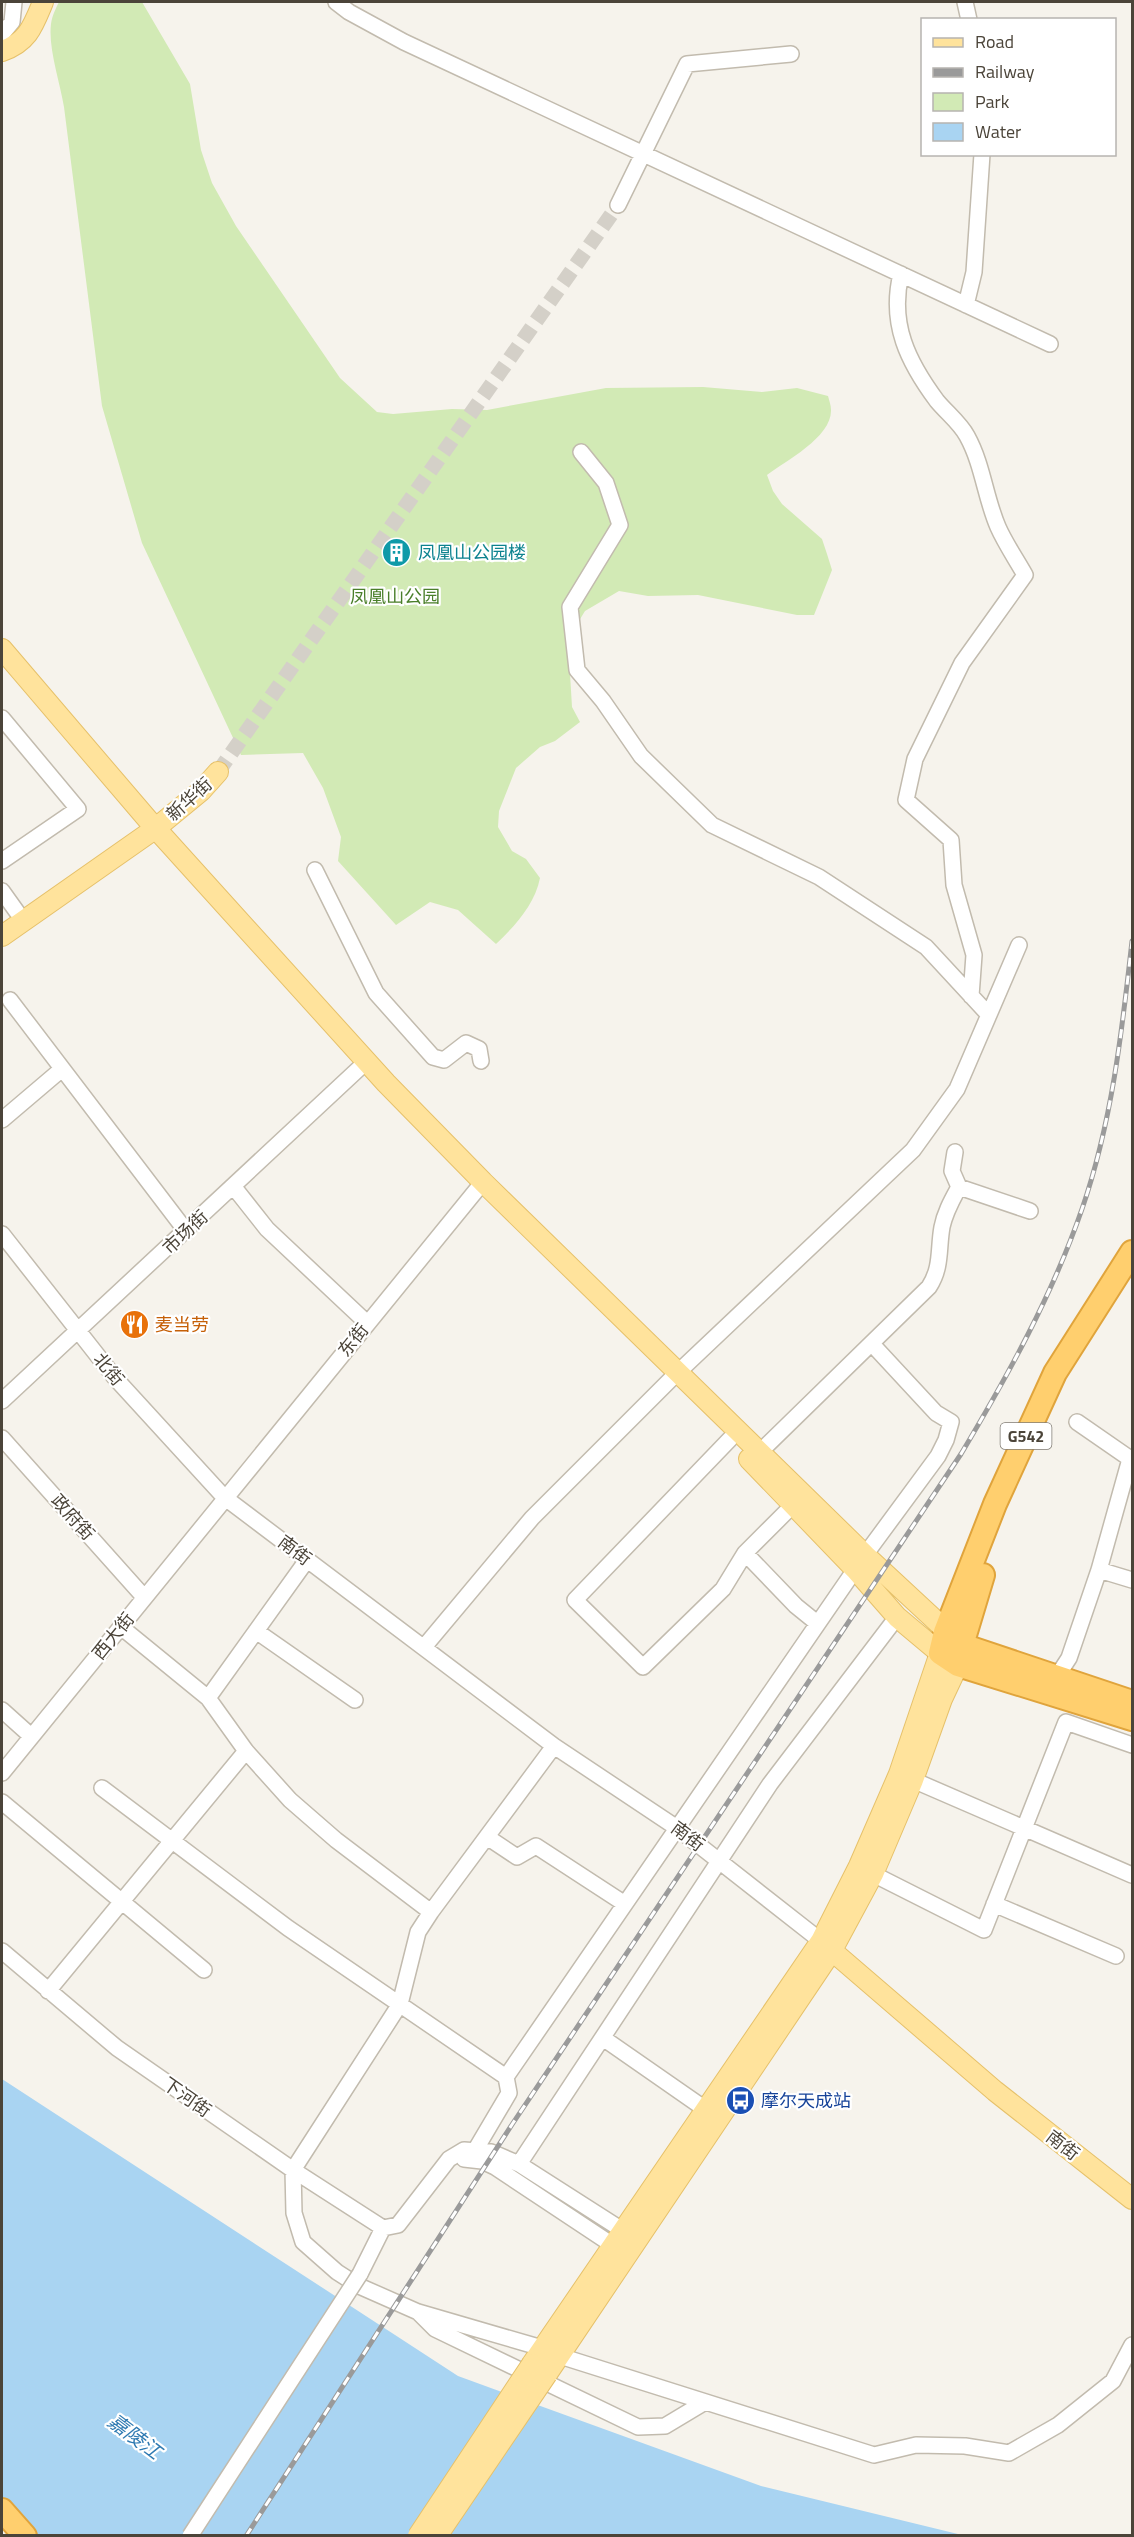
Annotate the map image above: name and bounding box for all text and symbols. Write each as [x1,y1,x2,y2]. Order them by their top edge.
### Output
legend [921,18,1116,156]
text: Road [975,28,1014,55]
text: Railway [975,58,1035,85]
text: Park [975,88,1010,115]
text: Water [975,118,1021,145]
building icon: 凤凰山公园楼 [381,536,413,568]
place label: 凤凰山公园楼 [418,539,526,566]
park label: 凤凰山公园 [350,583,440,610]
street label: 新华街 [160,771,218,827]
street label: 市场街 [156,1204,214,1260]
restaurant icon: 麦当劳 [118,1308,150,1340]
place label: 麦当劳 [155,1311,209,1338]
street label: 东街 [331,1318,375,1362]
street label: 北街 [87,1347,131,1391]
road number: G542 [1000,1423,1052,1449]
street label: 政府街 [45,1488,101,1546]
street label: 南街 [273,1528,317,1572]
street label: 西大街 [86,1607,140,1665]
street label: 南街 [666,1814,710,1858]
street label: 下河街 [157,2070,217,2124]
bus stop icon: 摩尔天成站 [724,2084,756,2116]
place label: 摩尔天成站 [761,2087,851,2114]
street label: 南街 [1041,2123,1085,2167]
water label: 嘉陵江 [102,2406,170,2468]

